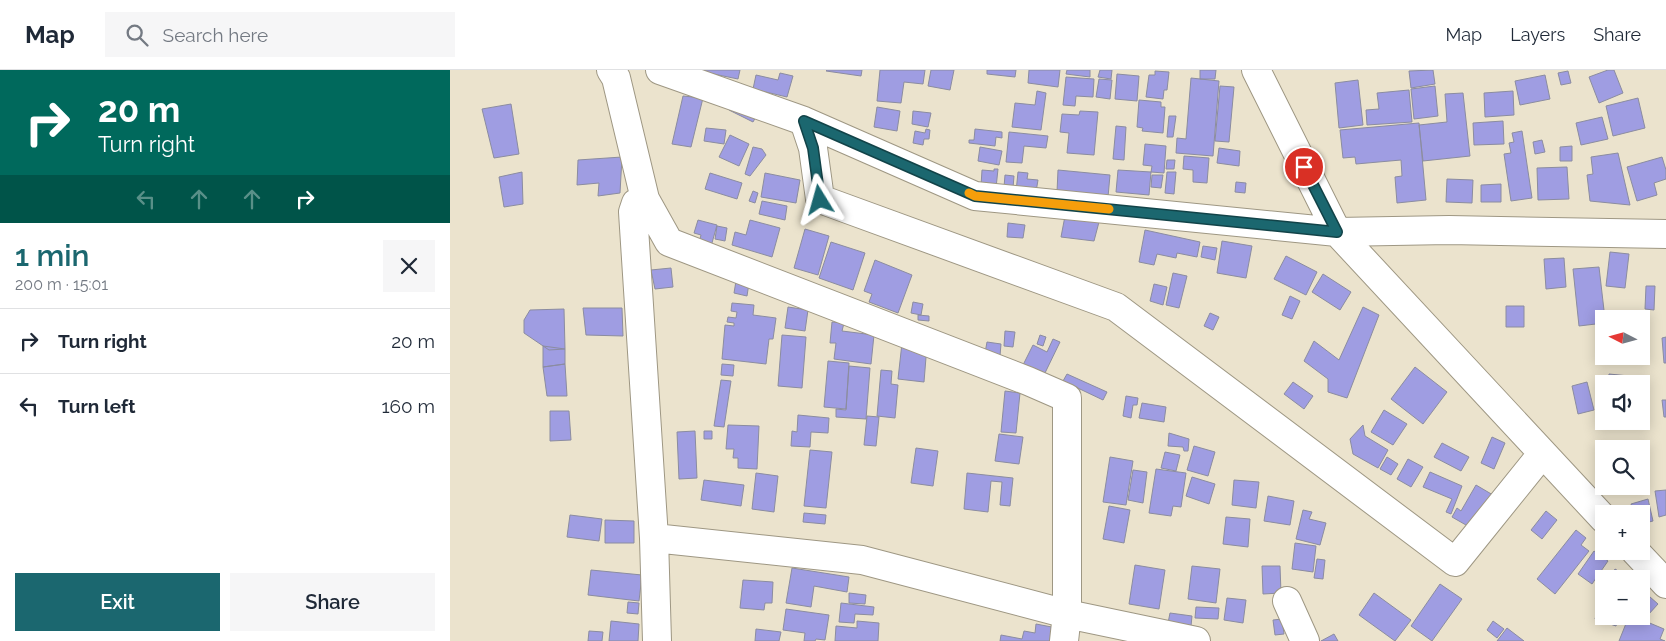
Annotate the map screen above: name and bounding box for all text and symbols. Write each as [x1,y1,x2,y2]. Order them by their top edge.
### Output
search box [105,12,455,57]
text: Map [25,20,75,49]
icon: search [123,21,151,49]
text: Search here [163,24,268,46]
text: Map [1446,24,1482,45]
text: Layers [1510,24,1565,45]
text: Share [1593,24,1641,45]
text: 20 m [98,89,180,130]
icon: right [15,90,80,155]
text: Turn right [98,131,195,157]
pin [1283,146,1325,188]
icon: arrive [1290,153,1318,181]
position arrow [793,173,845,225]
icon: left [132,185,160,213]
icon: ahead [185,185,213,213]
icon: ahead [238,185,266,213]
icon: right [291,185,319,213]
text: 1 min [15,238,90,273]
button: close [383,240,435,292]
text: 200 m · 15:01 [15,275,108,294]
north arrow [1595,310,1650,365]
map controls [1595,310,1650,625]
icon: right [15,327,43,355]
text: Turn right [58,330,147,352]
text: 20 m [391,330,435,352]
button: sound [1595,375,1650,430]
icon: left [15,392,43,420]
text: Turn left [58,395,135,417]
text: 160 m [381,395,435,417]
button: search [1595,440,1650,495]
button: + [1595,505,1650,560]
button: − [1595,570,1650,625]
button: Exit [15,573,220,631]
button: Share [230,573,435,631]

